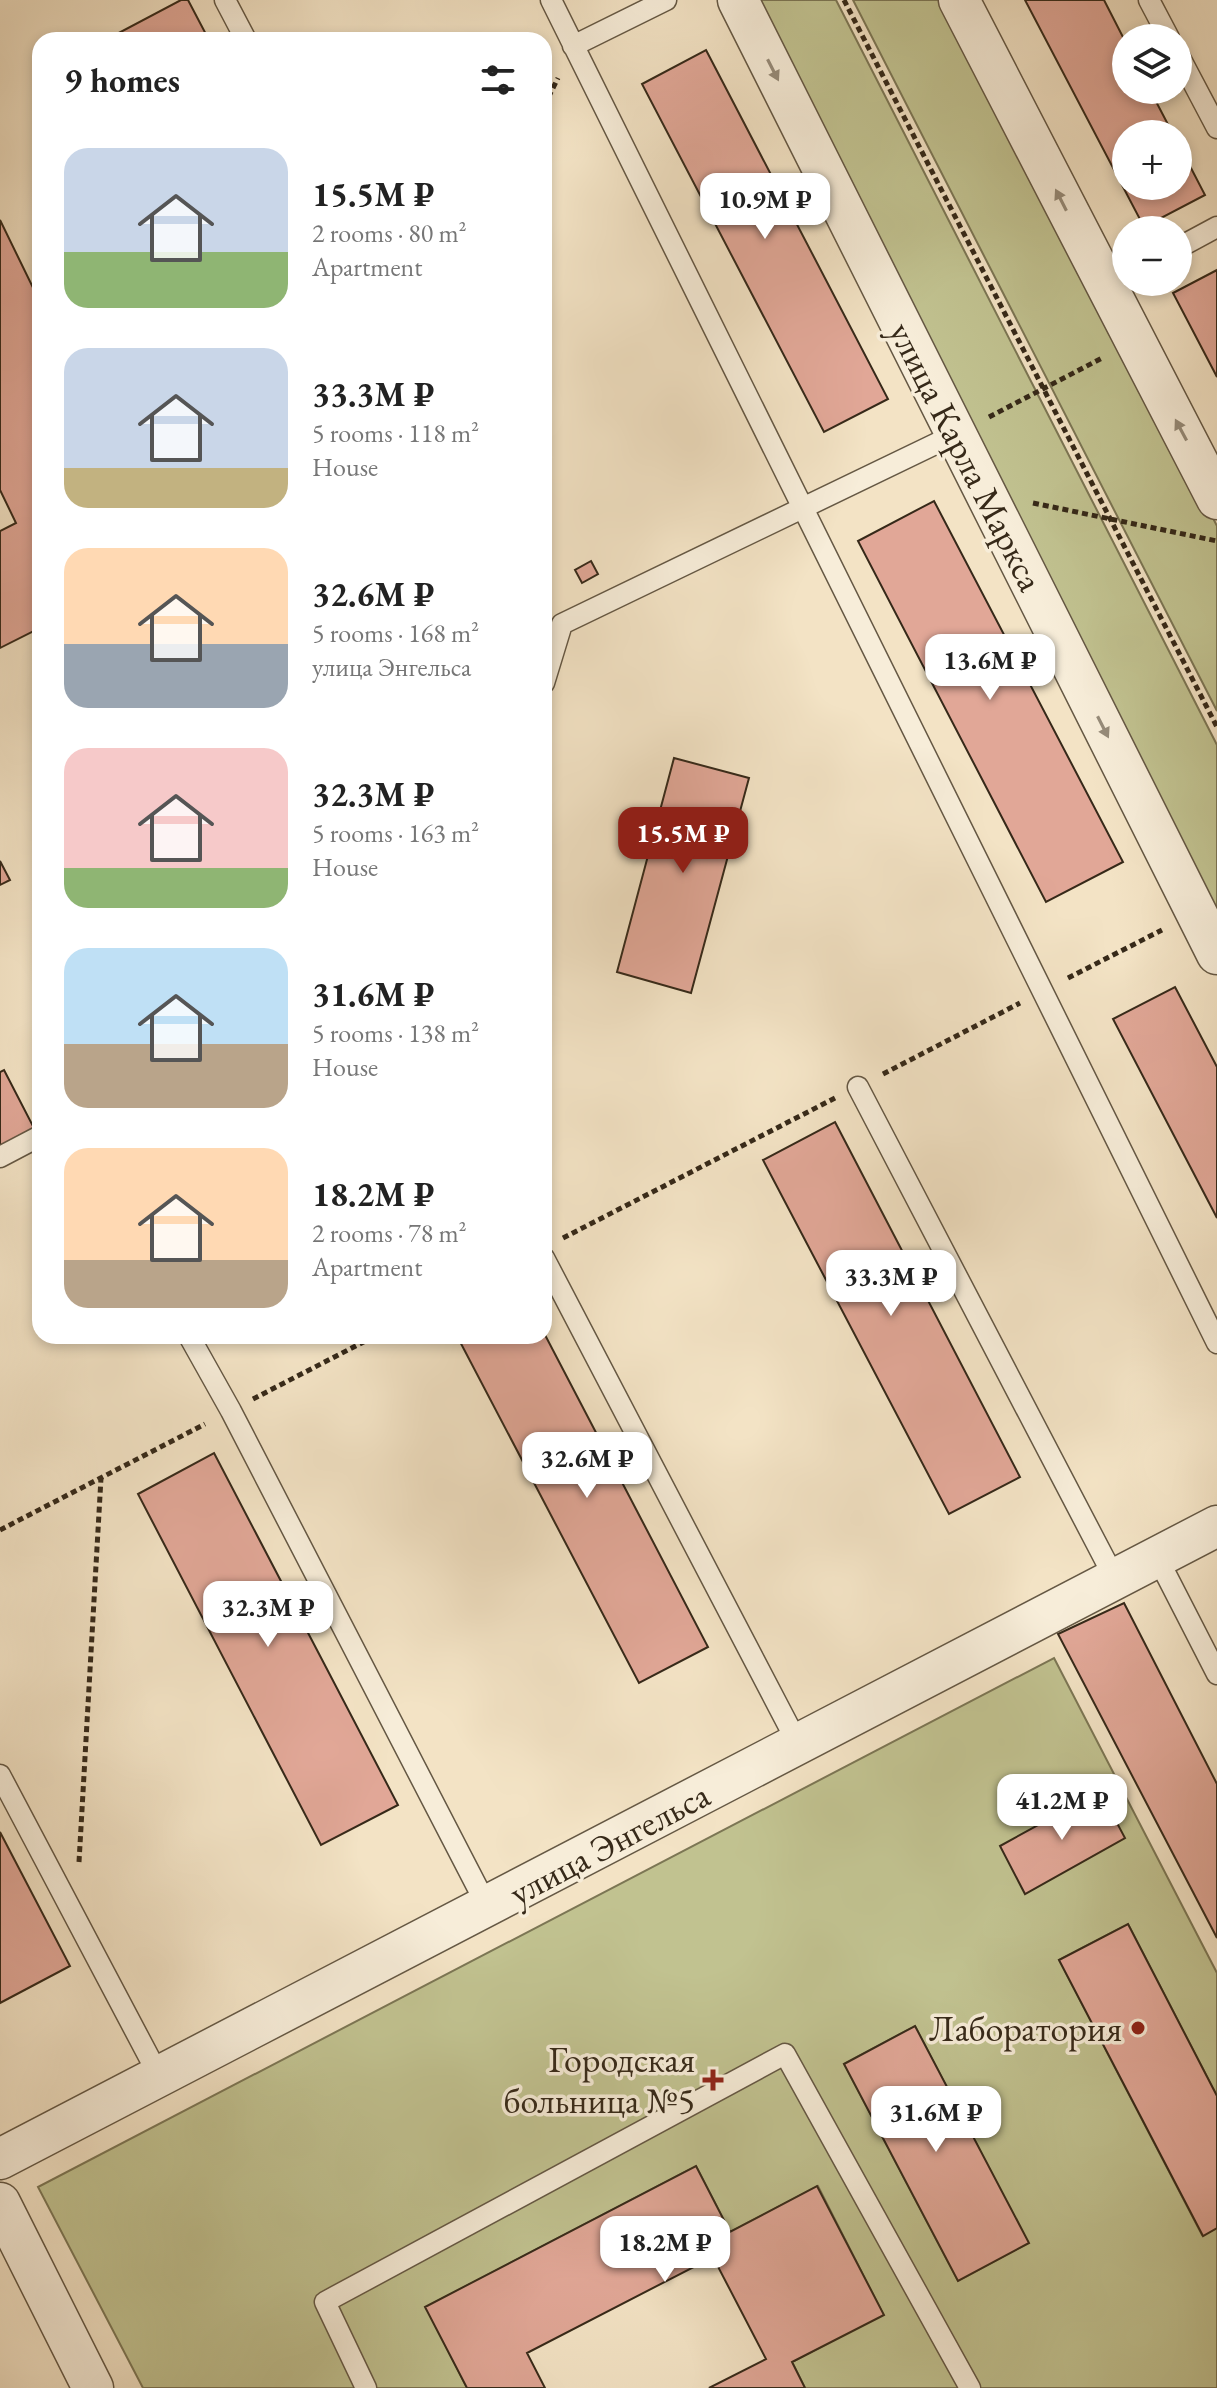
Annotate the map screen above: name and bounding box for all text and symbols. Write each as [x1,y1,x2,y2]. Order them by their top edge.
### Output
map controls [1112,24,1192,296]
button: layers [1112,24,1192,104]
text: 9 homes [64,58,180,102]
icon: filters [476,58,520,102]
one-way arrow [766,58,780,81]
button: + [1112,120,1192,200]
text: 15.5M ₽ [312,172,435,216]
pin: 10.9M ₽ [691,173,839,241]
icon: home [128,180,224,276]
text: 10.9M ₽ [718,182,812,216]
one-way arrow [1054,188,1067,211]
text: 2 rooms · 80 m² [312,216,467,250]
button: − [1112,216,1192,296]
text: Apartment [312,250,422,284]
street label: улица Карла Маркса [878,314,1055,599]
text: 33.3M ₽ [312,372,435,416]
icon: home [128,380,224,476]
text: 5 rooms · 118 m² [312,416,479,450]
one-way arrow [1174,419,1187,442]
text: House [312,450,378,484]
text: 32.6M ₽ [312,572,435,616]
icon: home [128,580,224,676]
text: 5 rooms · 168 m² [312,616,479,650]
pin: 13.6M ₽ [916,634,1064,702]
text: 13.6M ₽ [943,643,1037,677]
text: улица Энгельса [312,650,471,684]
one-way arrow [1096,716,1110,739]
text: 32.3M ₽ [312,772,435,816]
icon: home [128,780,224,876]
pin: 15.5M ₽ [609,807,757,875]
text: 5 rooms · 163 m² [312,816,479,850]
text: 15.5M ₽ [636,816,730,850]
text: House [312,850,378,884]
text: 31.6M ₽ [312,972,435,1016]
icon: home [128,980,224,1076]
text: 5 rooms · 138 m² [312,1016,479,1050]
text: House [312,1050,378,1084]
text: 18.2M ₽ [312,1172,435,1216]
icon: home [128,1180,224,1276]
text: 2 rooms · 78 m² [312,1216,467,1250]
text: Apartment [312,1250,422,1284]
pin: 33.3M ₽ [817,1250,965,1318]
text: 33.3M ₽ [844,1259,938,1293]
pin: 32.6M ₽ [513,1432,661,1500]
text: 32.6M ₽ [540,1441,634,1475]
pin: 32.3M ₽ [194,1581,342,1649]
text: 32.3M ₽ [221,1590,315,1624]
street label: улица Энгельса [501,1771,718,1916]
pin: 41.2M ₽ [988,1774,1136,1842]
text: 41.2M ₽ [1015,1783,1109,1817]
place label: Лаборатория [929,2005,1122,2052]
marker: Лаборатория [1129,2019,1147,2037]
place label: Городская больница №5 [503,2036,695,2124]
marker: Городская больница №5 [702,2069,724,2091]
pin: 31.6M ₽ [862,2086,1010,2154]
text: 31.6M ₽ [889,2095,983,2129]
pin: 18.2M ₽ [591,2216,739,2284]
text: 18.2M ₽ [618,2225,712,2259]

